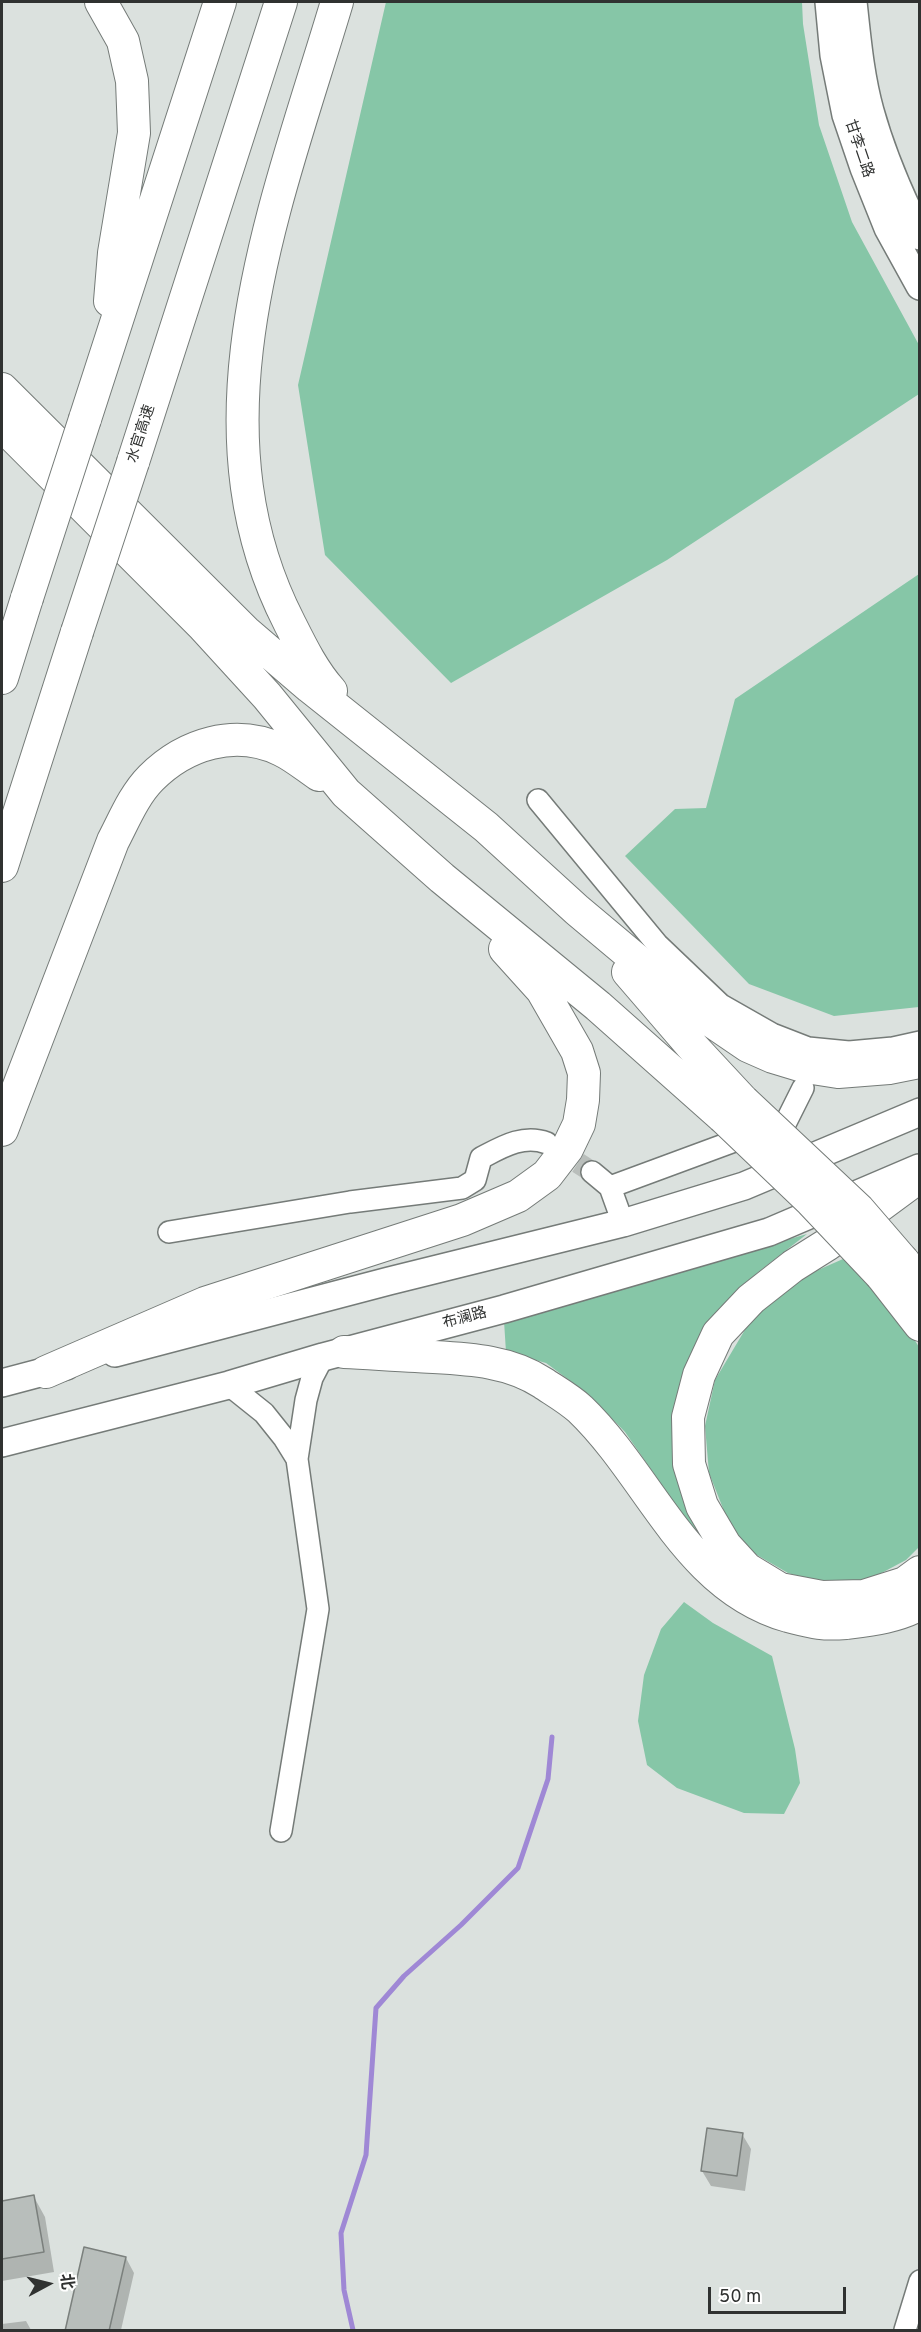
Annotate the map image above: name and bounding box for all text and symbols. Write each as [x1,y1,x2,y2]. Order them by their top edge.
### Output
street label: 甘李二路 [840,118,876,180]
street label: 水官高速 [124,403,160,465]
street label: 布澜路 [441,1304,489,1334]
north arrow [18,2254,78,2314]
text: 北 [55,2273,77,2291]
scale bar [711,2275,849,2313]
text: 50 m [719,2286,761,2309]

